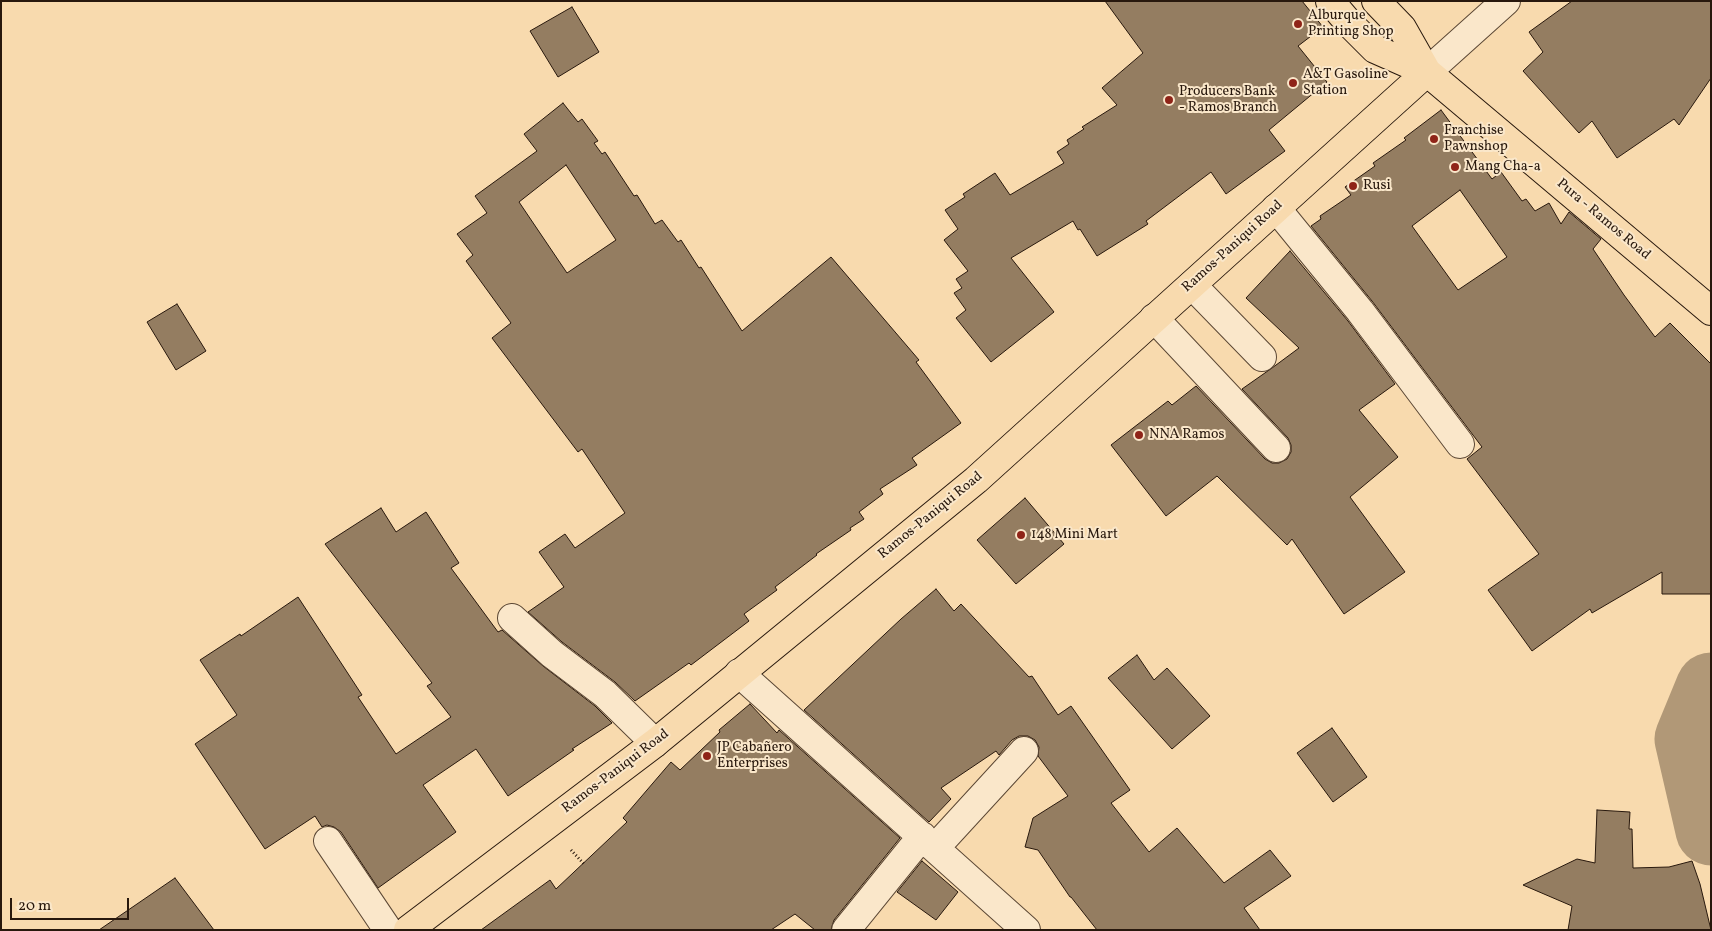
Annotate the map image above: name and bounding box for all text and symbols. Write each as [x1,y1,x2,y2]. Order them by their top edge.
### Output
place label: Alburque Printing Shop [1308,8,1394,40]
marker: Alburque Printing Shop [1292,18,1304,30]
place label: A&T Gasoline Station [1303,67,1388,100]
marker: A&T Gasoline Station [1287,77,1299,89]
place label: Producers Bank - Ramos Branch [1179,84,1277,116]
marker: Producers Bank - Ramos Branch [1163,94,1175,106]
place label: Franchise Pawnshop [1444,123,1508,156]
marker: Franchise Pawnshop [1428,133,1440,145]
place label: Mang Cha-a [1465,159,1541,175]
marker: Mang Cha-a [1449,161,1461,173]
street label: Pura - Ramos Road [1553,176,1653,264]
place label: Rusi [1363,178,1391,194]
marker: Rusi [1347,180,1359,192]
street label: Ramos-Paniqui Road [1179,197,1287,297]
place label: NNA Ramos [1149,427,1225,443]
marker: NNA Ramos [1133,429,1145,441]
street label: Ramos-Paniqui Road [875,469,987,563]
place label: 148 Mini Mart [1031,527,1118,543]
marker: 148 Mini Mart [1015,529,1027,541]
street label: Ramos-Paniqui Road [559,726,673,818]
place label: JP Cabañero Enterprises [717,740,792,772]
marker: JP Cabañero Enterprises [701,750,713,762]
scale bar [12,888,131,920]
text: 20 m [18,896,51,917]

